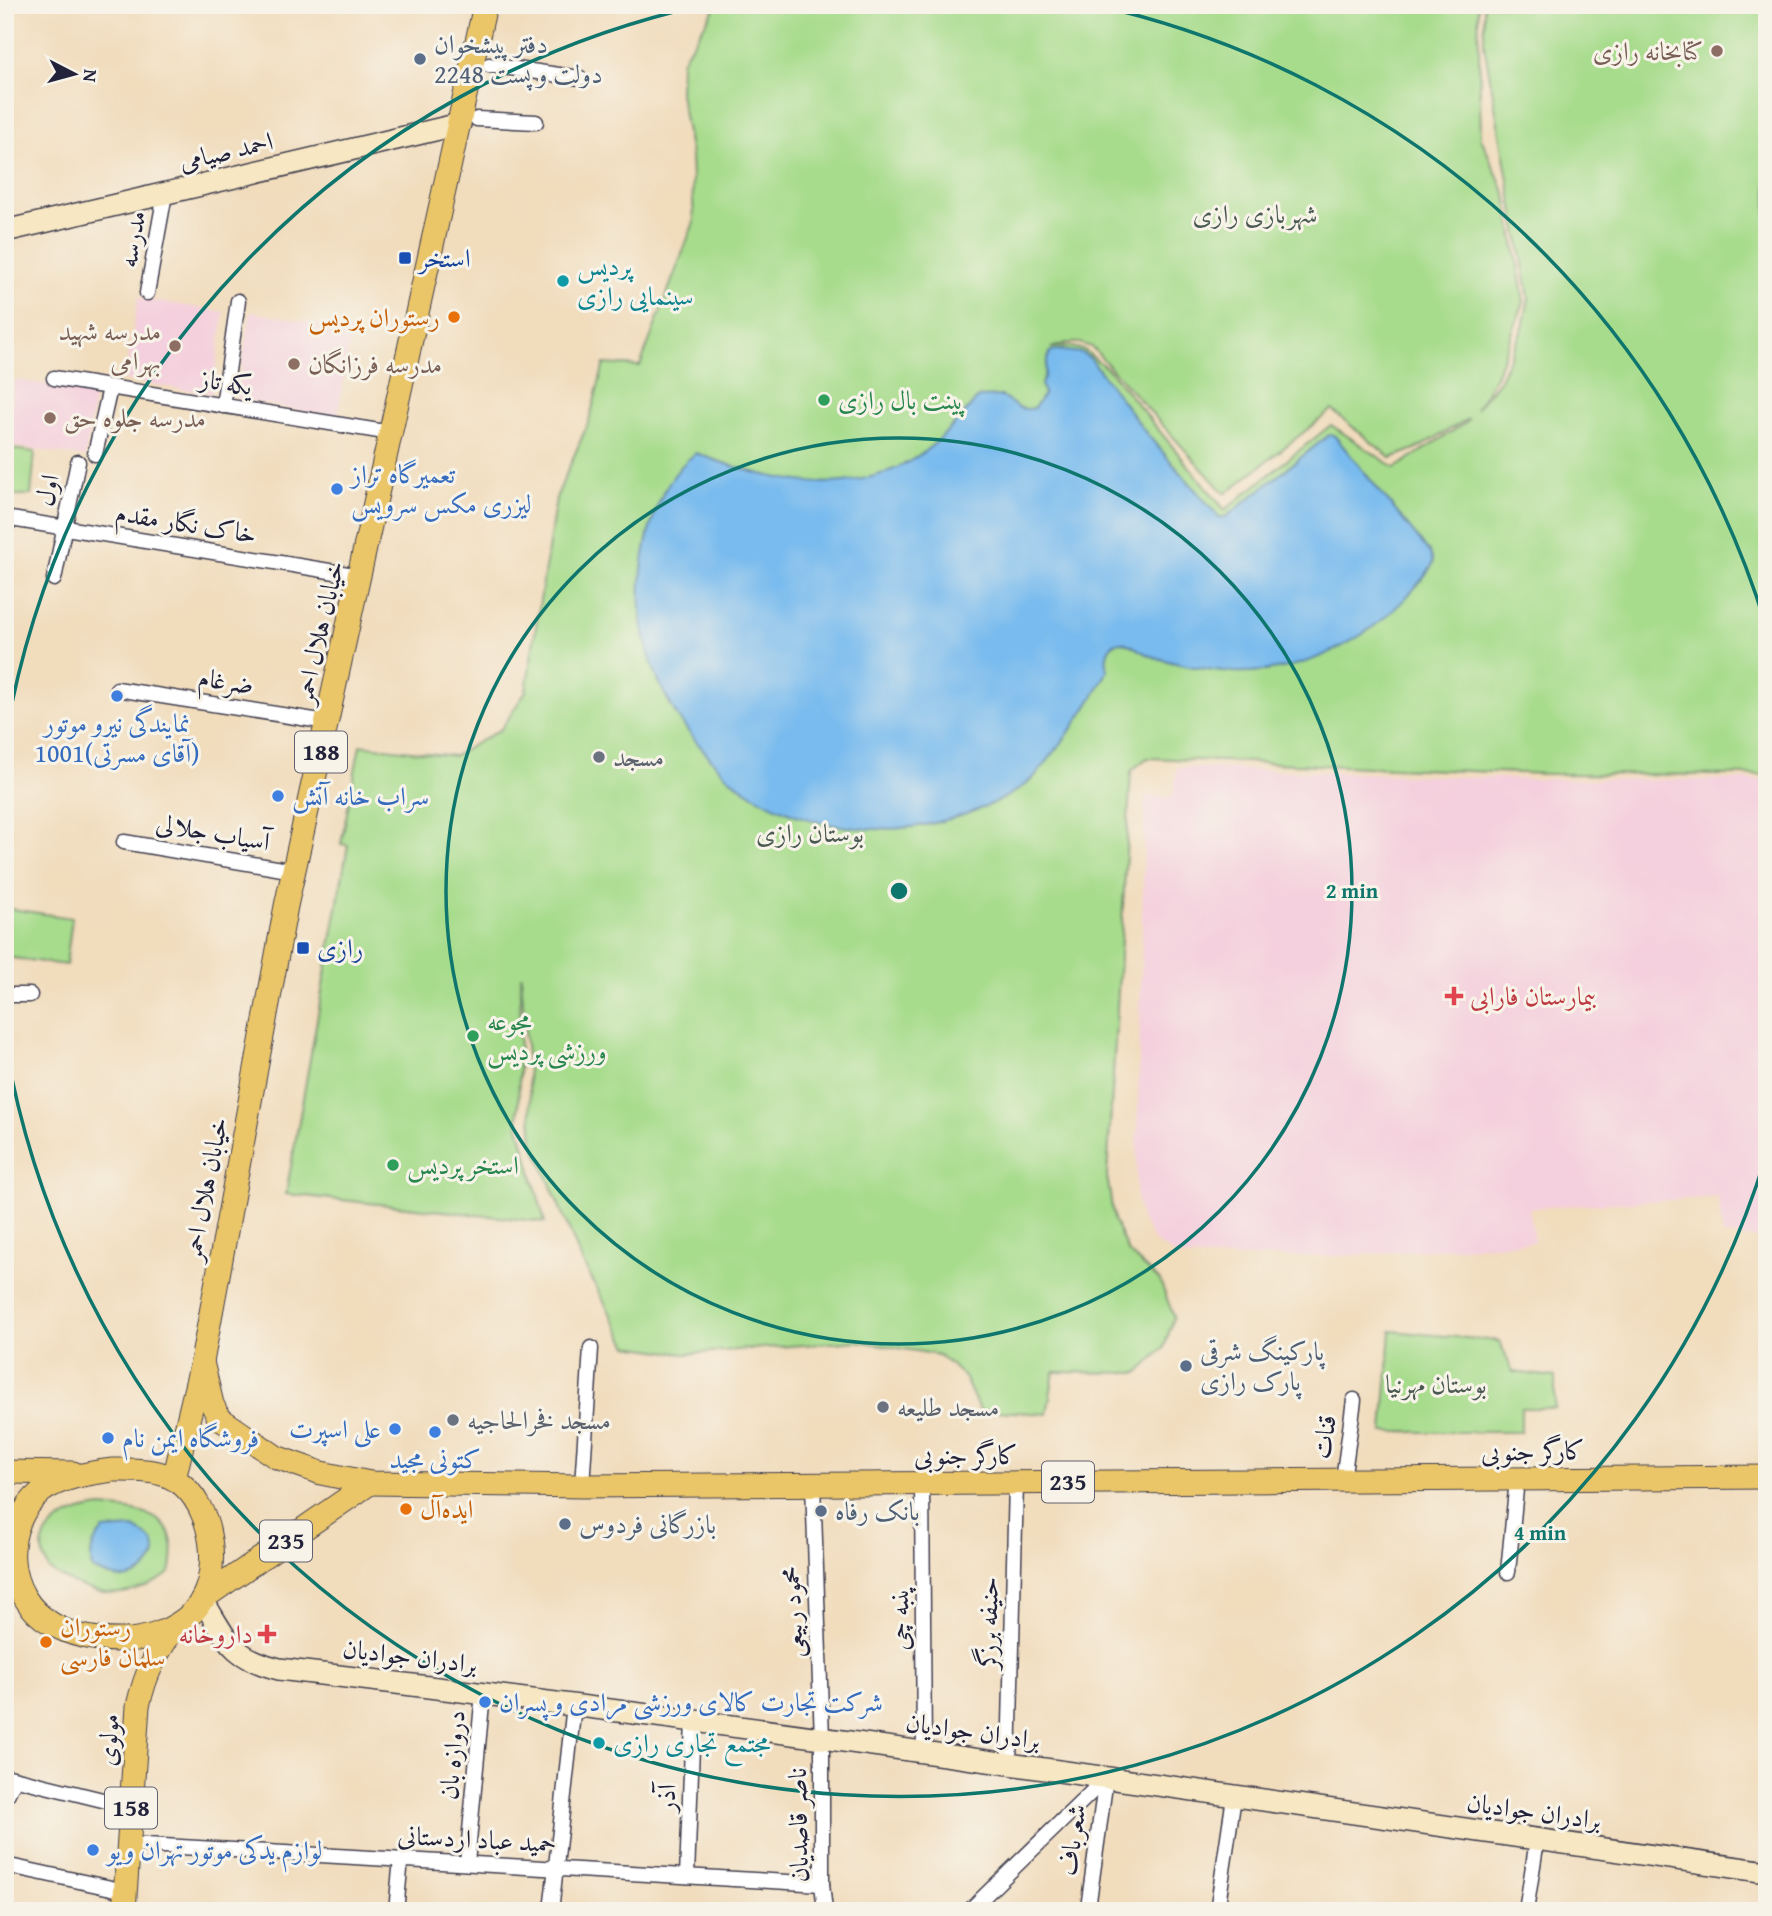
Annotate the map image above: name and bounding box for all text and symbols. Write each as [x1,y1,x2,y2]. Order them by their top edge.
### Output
place label: دفتر پیشخوان دولت و پست 2248 [434,24,603,93]
place label: کتابخانه رازی [1593,31,1703,70]
north arrow [38,38,108,108]
marker: کتابخانه رازی [1709,43,1725,59]
marker: دفتر پیشخوان دولت و پست 2248 [412,51,428,67]
text: N [76,68,105,84]
street label: احمد صیامی [175,121,277,180]
park label: شهربازی رازی [1192,194,1318,233]
street label: مدرسه [107,207,156,271]
place label: استخر [416,238,471,277]
place label: پردیس سینمایی رازی [577,246,694,315]
marker: استخر [397,250,413,266]
marker: پردیس سینمایی رازی [555,273,571,289]
place label: رستوران پردیس [308,297,440,336]
marker: رستوران پردیس [446,309,462,325]
place label: مدرسه شهید بهرامی [58,311,161,380]
marker: مدرسه شهید بهرامی [167,338,183,354]
place label: مدرسه فرزانگان [308,344,442,383]
marker: مدرسه فرزانگان [286,356,302,372]
street label: یکه تاز [194,358,257,405]
place label: پینت بال رازی [838,380,966,419]
marker: پینت بال رازی [816,392,832,408]
place label: مدرسه جلوه حق [64,398,206,437]
marker: مدرسه جلوه حق [42,410,58,426]
place label: تعمیرگاه تراز لیزری مکس سرویس [348,454,532,523]
street label: اول [24,470,69,509]
marker: تعمیرگاه تراز لیزری مکس سرویس [329,481,345,497]
street label: خاک‌ نگار‌ مقدم [112,492,259,557]
street label: خیابان هلال احمر [282,557,354,710]
street label: ضرغام [195,657,257,708]
marker: نمایندگی نیرو موتور 1001(آقای مسرتی) [109,688,125,704]
place label: نمایندگی نیرو موتور 1001(آقای مسرتی) [34,703,200,772]
road number: 188 [295,732,347,772]
place label: مسجد [613,737,664,776]
marker: مسجد [591,749,607,765]
place label: سراب خانه آتش [292,776,429,815]
marker: سراب خانه آتش [270,788,286,804]
street label: آسیاب جلالی [153,802,275,861]
park label: بوستان رازی [756,813,864,852]
text: 2 min [1326,875,1379,906]
centre of rings [887,879,911,903]
place label: رازی [317,928,363,967]
marker: رازی [295,940,311,956]
place label: بیمارستان فارابی [1470,976,1596,1015]
marker: بیمارستان فارابی [1444,986,1464,1006]
place label: مجوعه ورزشی پردیس [487,1001,607,1070]
marker: مجوعه ورزشی پردیس [465,1028,481,1044]
street label: خیابان هلال احمر [171,1114,238,1267]
place label: استخر پردیس [407,1145,519,1184]
marker: استخر پردیس [385,1157,401,1173]
place label: پارکینگ شرقی پارک رازی [1200,1331,1325,1400]
marker: پارکینگ شرقی پارک رازی [1178,1358,1194,1374]
park label: بوستان مهرنیا [1385,1364,1487,1403]
place label: مسجد طلیعه [897,1387,999,1426]
marker: مسجد طلیعه [875,1399,891,1415]
place label: مسجد فخرالحاجیه [467,1400,611,1439]
place label: علی اسپرت [289,1409,381,1448]
marker: مسجد فخرالحاجیه [445,1412,461,1428]
street label: قنات [1301,1412,1346,1461]
place label: فروشگاه ایمن نام [122,1418,259,1461]
marker: علی اسپرت [387,1421,403,1437]
marker: کتونی مجید [427,1424,443,1440]
marker: فروشگاه ایمن نام [100,1430,116,1446]
street label: کارگر جنوبی [1481,1430,1585,1471]
street label: کارگر جنوبی [914,1435,1018,1474]
place label: کتونی مجید [389,1439,481,1478]
road number: 235 [1042,1462,1094,1502]
place label: ایده‌آل [420,1489,473,1528]
place label: بانک رفاه [835,1491,920,1530]
marker: ایده‌آل [398,1501,414,1517]
marker: بانک رفاه [813,1503,829,1519]
place label: بازرگانی فردوس [579,1504,716,1543]
marker: بازرگانی فردوس [557,1516,573,1532]
text: 4 min [1514,1517,1567,1548]
road number: 235 [260,1520,312,1562]
street label: محمود ربیعی [770,1566,813,1658]
street label: حنیفه برزگر [967,1577,1008,1672]
street label: پنبه چی [879,1586,918,1650]
place label: رستوران سلمان فارسی [60,1607,165,1676]
place label: داروخانه [178,1614,253,1653]
marker: داروخانه [259,1626,275,1642]
street label: برادران جوادیان [340,1628,480,1683]
marker: رستوران سلمان فارسی [38,1634,54,1650]
place label: شرکت تجارت کالای ورزشی مرادی و پسران [499,1682,883,1721]
marker: شرکت تجارت کالای ورزشی مرادی و پسران [477,1694,493,1710]
street label: برادران جوادیان [903,1702,1043,1759]
street label: دروازه بان [428,1709,475,1801]
street label: مولوی [86,1712,129,1767]
place label: مجتمع تجاری رازی [613,1723,771,1767]
marker: مجتمع تجاری رازی [591,1735,607,1751]
street label: ناصر قاصدیان [777,1767,818,1883]
street label: آذر [645,1781,686,1816]
street label: برادران جوادیان [1464,1782,1604,1839]
road number: 158 [105,1788,157,1828]
street label: شعرباف [1047,1802,1096,1878]
street label: حمید عباد اردستانی [396,1815,558,1862]
place label: لوازم یدکی موتور تهران ویو [104,1830,323,1873]
marker: لوازم یدکی موتور تهران ویو [85,1842,101,1858]

